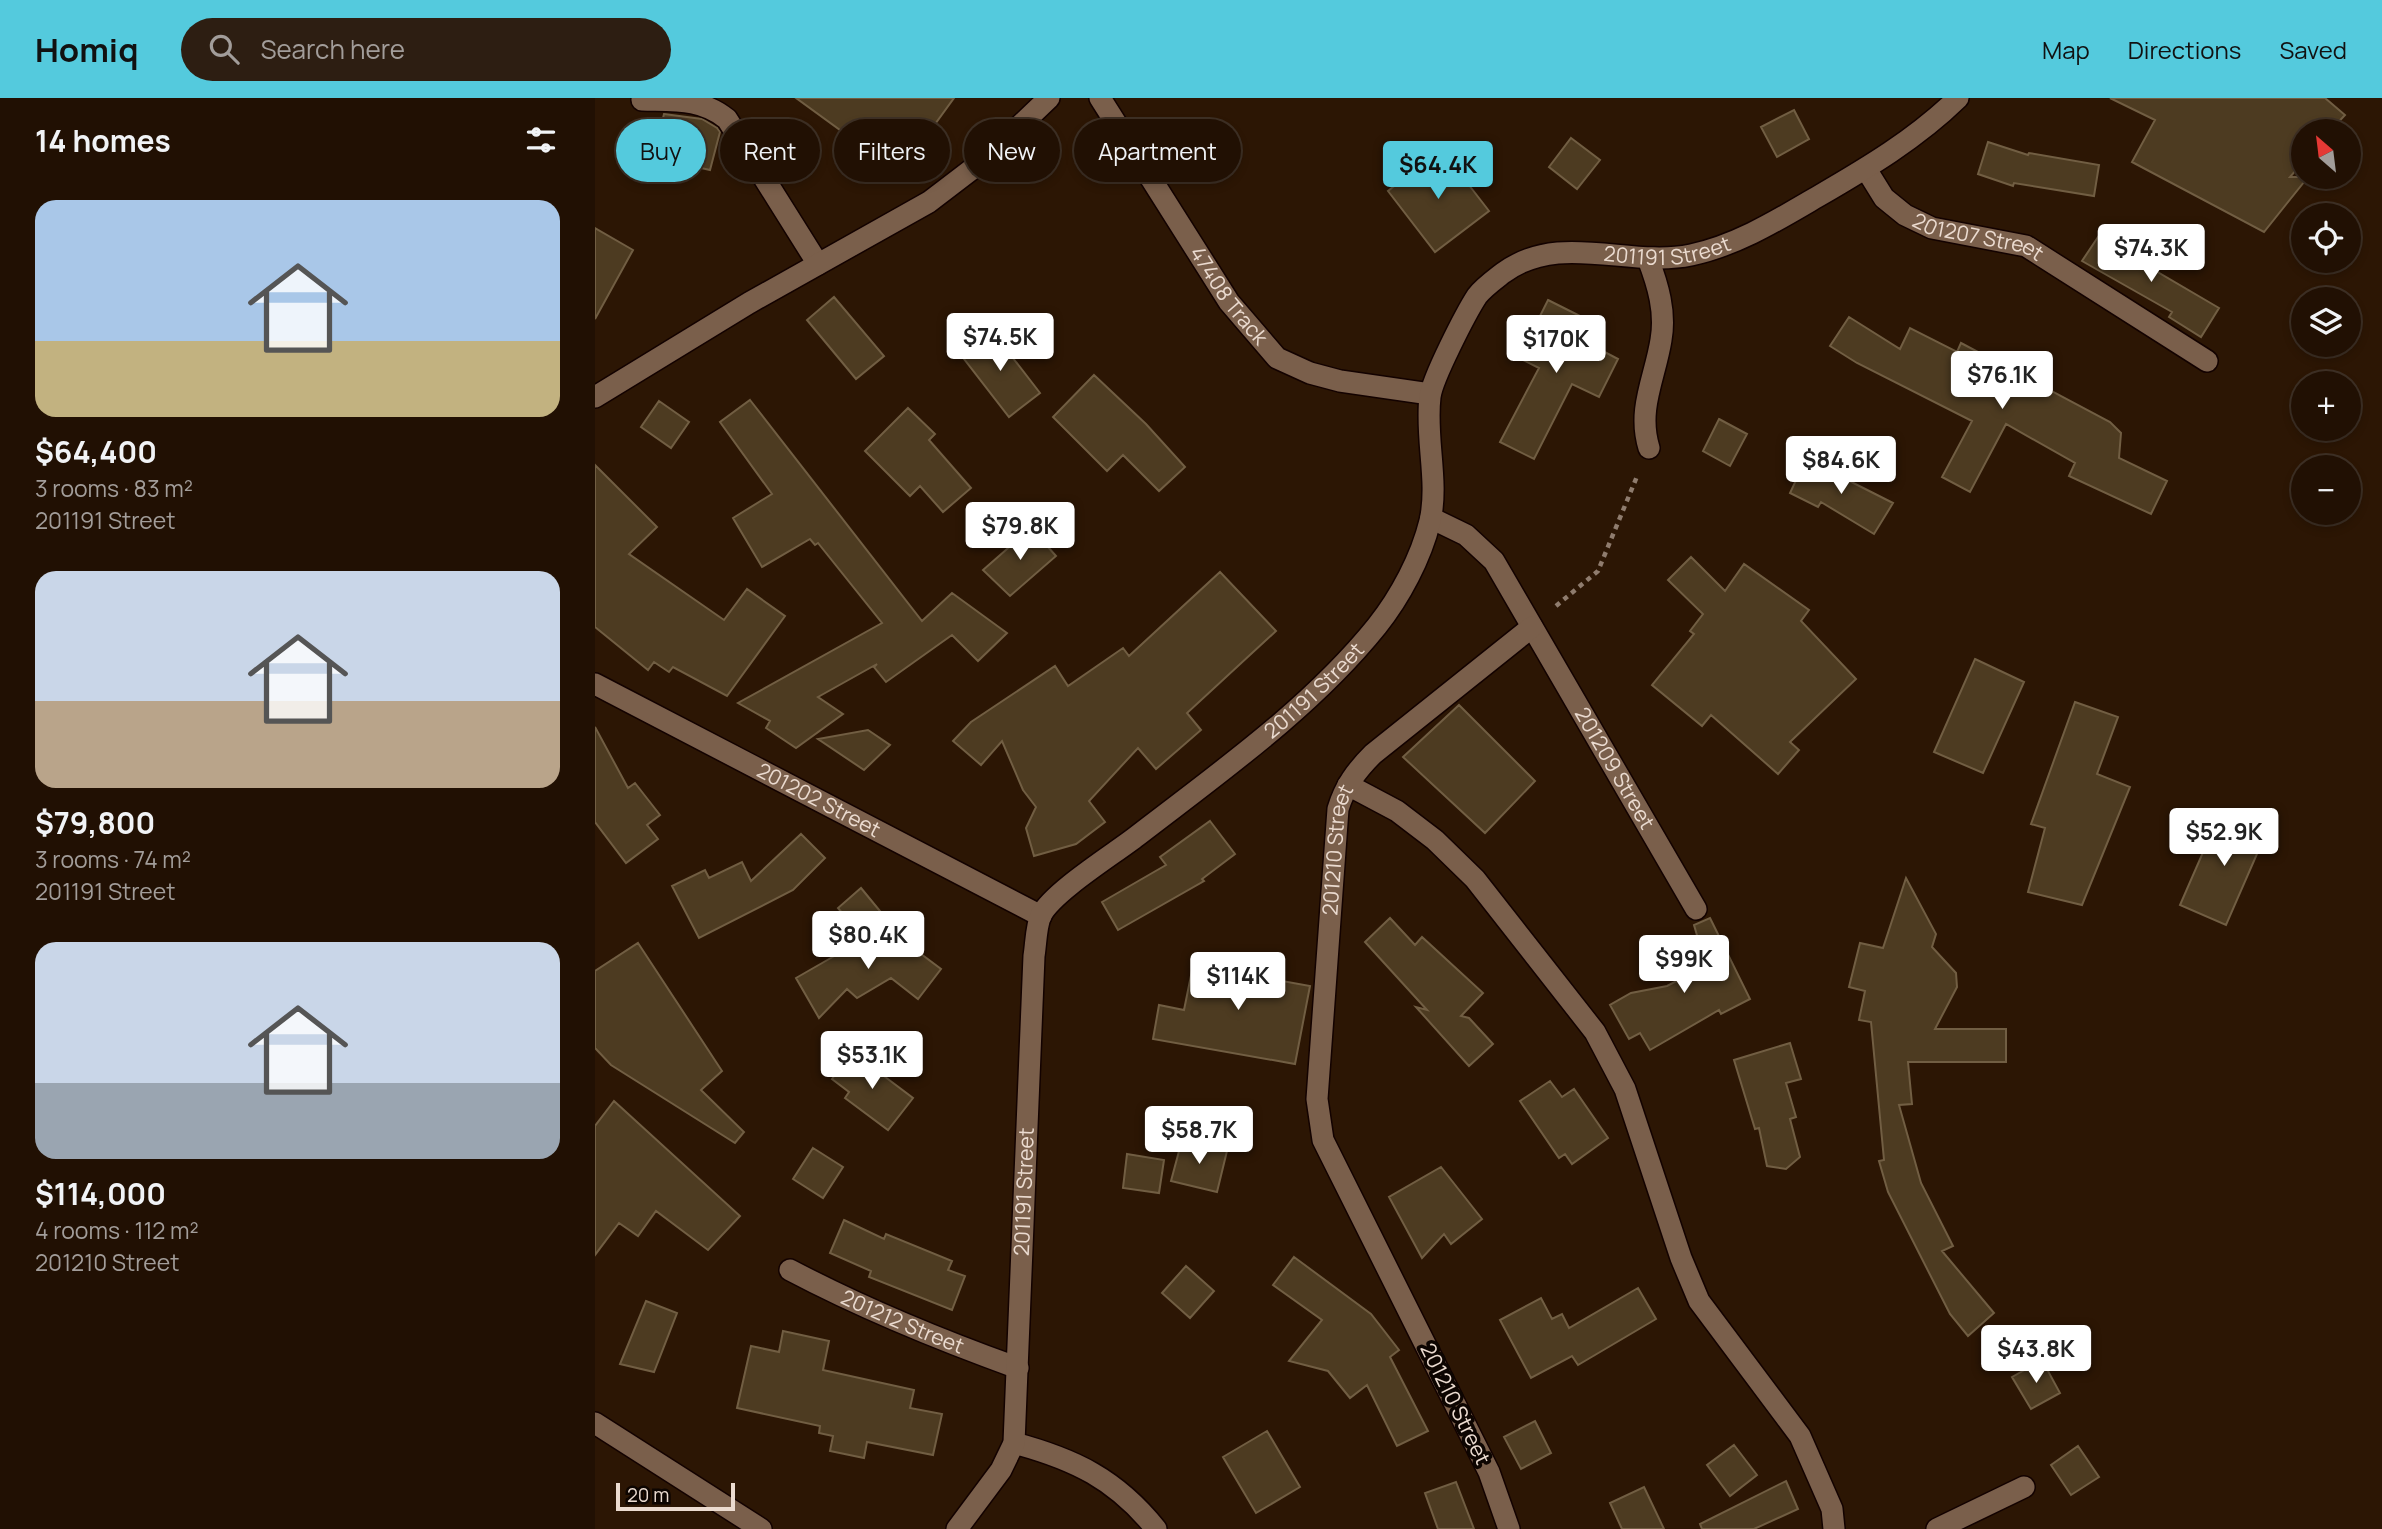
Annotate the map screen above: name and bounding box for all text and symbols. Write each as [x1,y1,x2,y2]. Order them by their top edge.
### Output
search box [181,18,671,81]
text: Homiq [35,27,139,72]
icon: search [205,30,243,68]
text: Search here [261,31,405,67]
text: Map [2042,33,2090,66]
text: Directions [2128,33,2241,66]
text: Saved [2279,33,2347,66]
chip: Buy [616,119,706,182]
chip: Rent [720,119,820,182]
chip: Filters [834,119,950,182]
chip: New [964,119,1060,182]
chip: Apartment [1074,119,1241,182]
north arrow [2291,119,2361,189]
map controls [2291,119,2361,525]
text: 14 homes [35,120,171,161]
icon: filters [522,121,560,159]
pin: $64.4K [1381,141,1495,201]
text: $64.4K [1399,148,1477,180]
button: locate [2291,203,2361,273]
street label: 201207 Street [1908,206,2050,267]
pin: $74.3K [2094,225,2208,284]
street label: 201191 Street [1602,229,1735,271]
text: $74.3K [2114,231,2188,263]
street label: 47408 Track [1184,240,1275,351]
icon: home [235,245,361,371]
button: layers [2291,287,2361,357]
pin: $74.5K [943,314,1057,373]
pin: $170K [1507,316,1605,375]
text: $74.5K [963,320,1037,352]
text: $170K [1523,322,1589,354]
pin: $76.1K [1945,352,2059,411]
text: $76.1K [1967,358,2037,390]
button: + [2291,371,2361,441]
text: $64,400 [35,431,157,472]
pin: $84.6K [1784,436,1898,496]
text: $84.6K [1802,443,1880,475]
button: − [2291,455,2361,525]
text: 3 rooms · 83 m² [35,472,193,504]
pin: $79.8K [963,503,1077,562]
text: 201191 Street [35,504,175,536]
text: $79.8K [982,509,1058,541]
icon: home [235,616,361,742]
street label: 201191 Street [1258,636,1370,744]
street label: 201209 Street [1569,702,1662,834]
street label: 201202 Street [752,756,886,843]
street label: 201210 Street [1315,779,1359,916]
text: $79,800 [35,802,155,843]
pin: $52.9K [2167,808,2281,868]
text: $52.9K [2185,815,2263,847]
text: 3 rooms · 74 m² [35,843,191,875]
text: 201191 Street [35,875,175,907]
pin: $80.4K [811,912,925,971]
text: $80.4K [828,918,908,950]
pin: $99K [1643,936,1725,995]
text: $99K [1655,942,1713,974]
pin: $114K [1189,953,1287,1012]
text: $114K [1206,959,1270,991]
icon: home [235,987,361,1113]
pin: $53.1K [815,1032,929,1091]
text: $53.1K [837,1038,907,1070]
pin: $58.7K [1142,1107,1256,1166]
text: $58.7K [1161,1113,1237,1145]
street label: 201191 Street [1007,1127,1040,1256]
text: $114,000 [35,1173,166,1214]
text: 4 rooms · 112 m² [35,1214,199,1246]
text: 201210 Street [35,1246,179,1278]
street label: 201212 Street [837,1283,968,1360]
pin: $43.8K [1979,1326,2093,1385]
text: $43.8K [1997,1332,2075,1364]
street label: 201210 Street [1414,1338,1497,1469]
scale bar [616,1480,735,1512]
text: 20 m [627,1482,669,1508]

